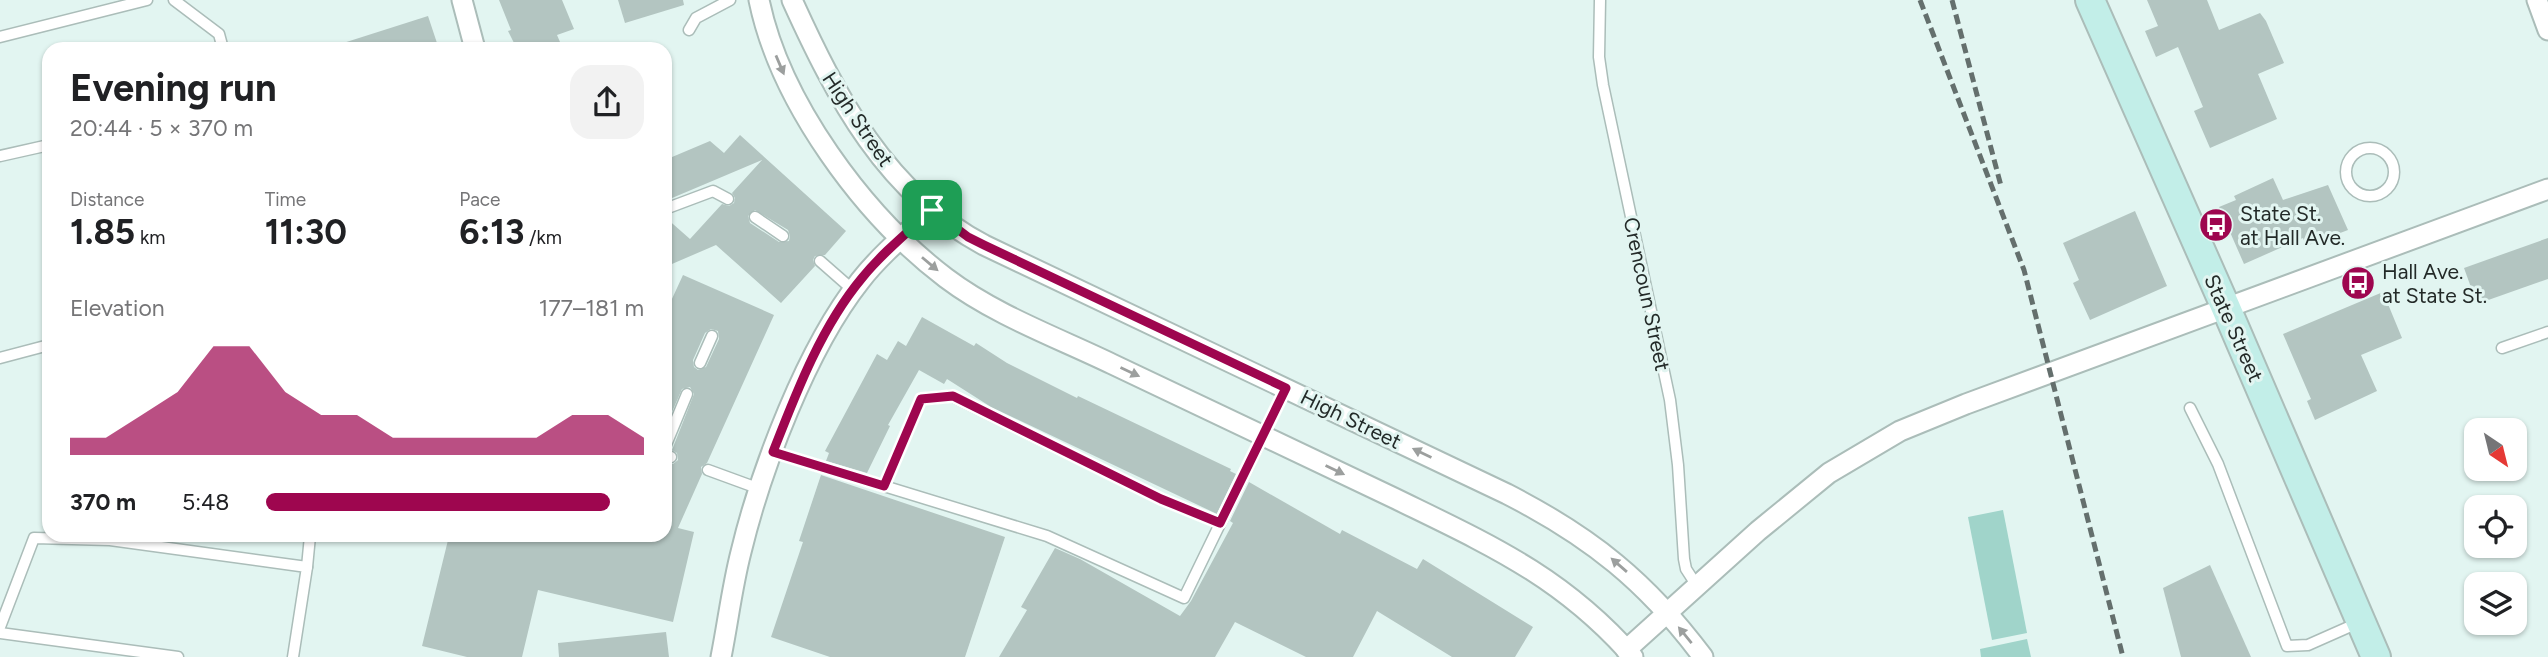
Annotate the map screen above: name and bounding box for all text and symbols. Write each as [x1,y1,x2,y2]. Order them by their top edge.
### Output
one-way arrow [774,55,786,75]
text: Evening run [70,65,277,111]
button: share [570,65,644,139]
street label: High Street [817,67,899,171]
text: 20:44 · 5 × 370 m [70,114,253,142]
pin [902,180,962,240]
text: Distance [70,188,144,211]
text: Time [265,188,306,211]
text: Pace [459,188,500,211]
icon: arrive [913,191,951,229]
place label: State St. at Hall Ave. [2240,201,2345,250]
bus stop icon: State St. at Hall Ave. [2197,206,2235,244]
text: 1.85 [70,211,135,253]
text: 11:30 [265,211,347,253]
text: 6:13 [459,211,524,253]
street label: Crencoun Street [1619,215,1675,373]
text: km [135,226,165,249]
text: /km [524,226,562,249]
one-way arrow [922,256,939,271]
place label: Hall Ave. at State St. [2382,259,2487,308]
bus stop icon: Hall Ave. at State St. [2339,264,2377,302]
street label: State Street [2199,270,2269,386]
text: Elevation [70,294,165,322]
text: 177–181 m [539,294,644,322]
one-way arrow [1120,366,1140,378]
street label: High Street [1297,384,1405,454]
north arrow [2464,418,2527,481]
map controls [2464,418,2527,635]
one-way arrow [1412,447,1432,459]
one-way arrow [1325,464,1345,476]
text: 370 m [70,488,136,516]
text: 5:48 [182,488,229,516]
button: locate [2464,495,2527,558]
one-way arrow [1610,558,1627,573]
button: layers [2464,572,2527,635]
one-way arrow [1678,626,1693,644]

